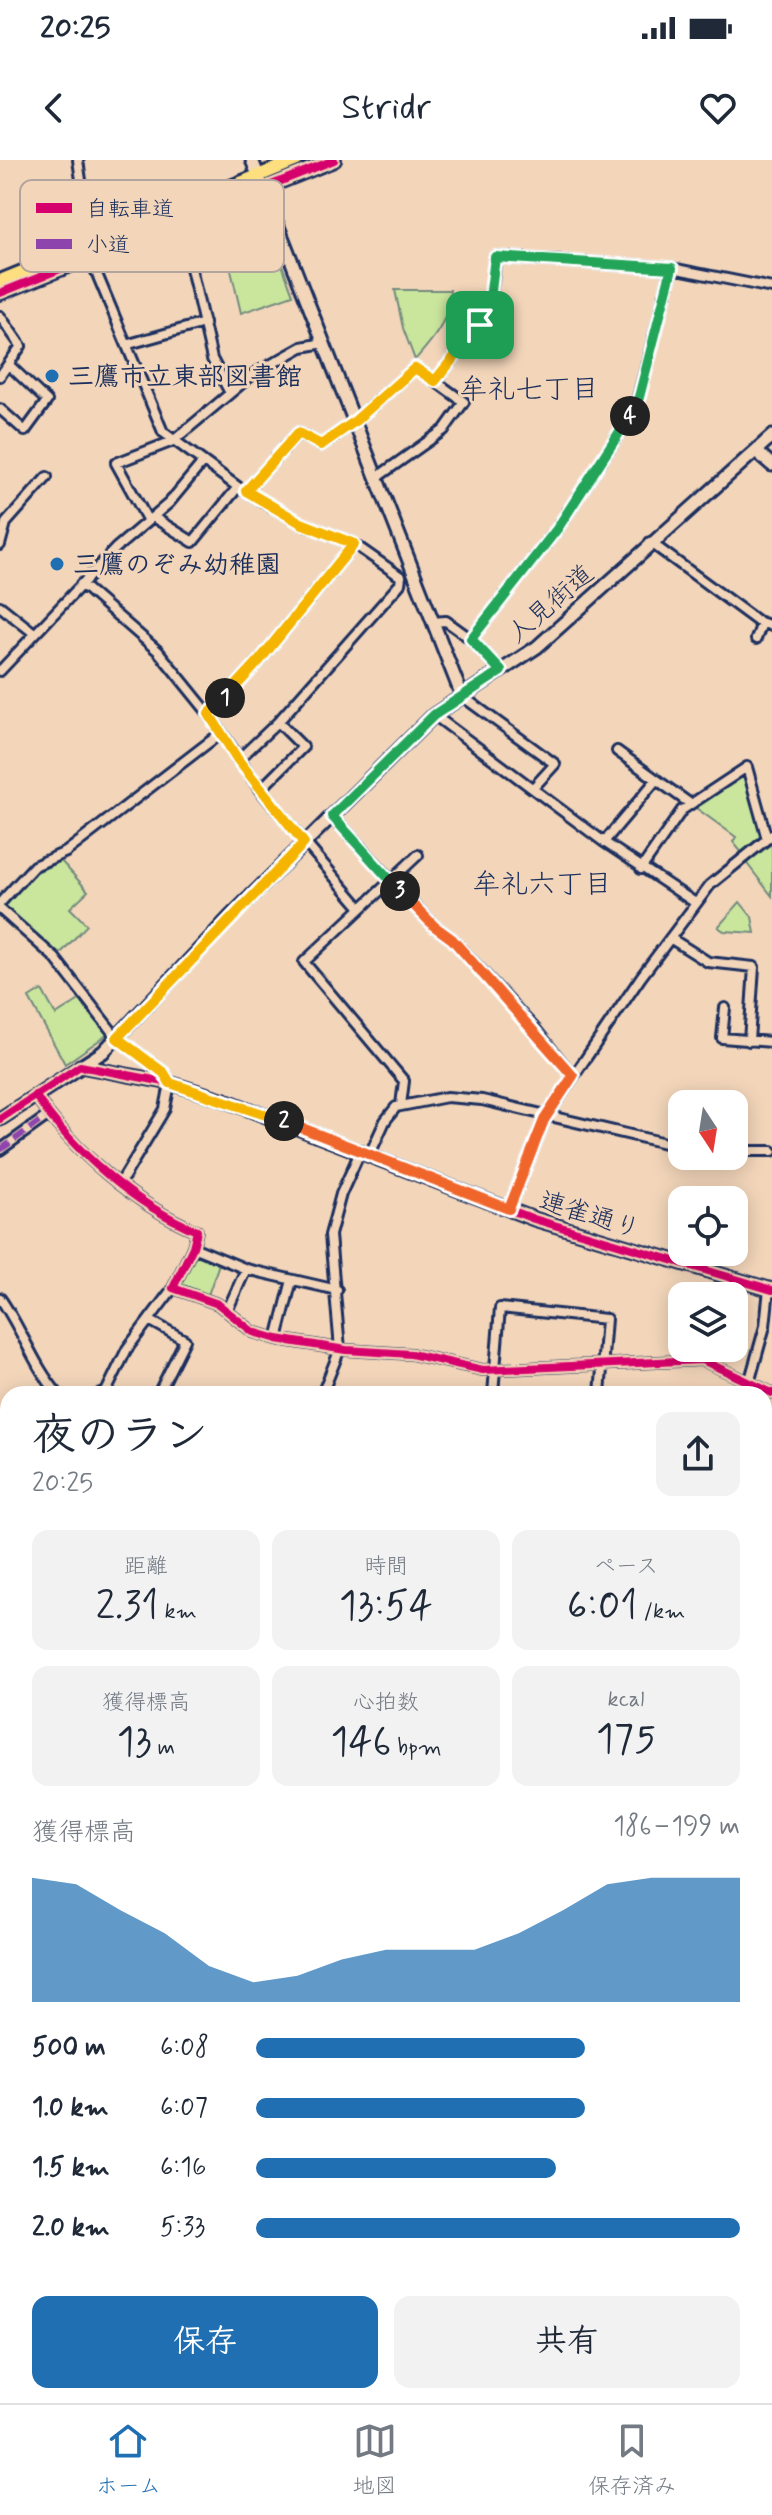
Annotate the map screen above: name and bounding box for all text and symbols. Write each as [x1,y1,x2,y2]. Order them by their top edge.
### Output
text: 20:25 [40,9,111,48]
text: Stridr [341,85,431,132]
icon: back [32,86,76,130]
icon: heart [696,86,740,130]
legend [20,180,284,272]
text: 自転車道 [86,196,174,224]
text: 小道 [86,232,130,260]
pin [446,291,514,359]
icon: arrive [458,303,502,347]
place label: 三鷹市立東部図書館 [68,361,302,395]
marker: 三鷹市立東部図書館 [43,367,61,385]
district label: 牟礼七丁目 [459,372,599,409]
pin: 4 [610,396,650,436]
text: 4 [624,402,636,430]
place label: 三鷹のぞみ幼稚園 [73,549,281,583]
marker: 三鷹のぞみ幼稚園 [48,555,66,573]
street label: 人見街道 [501,558,602,651]
pin: 1 [205,678,245,718]
text: 1 [220,684,230,712]
district label: 牟礼六丁目 [472,867,612,904]
pin: 3 [380,871,420,911]
text: 3 [395,877,405,905]
north arrow [668,1090,748,1170]
map controls [668,1090,748,1362]
pin: 2 [264,1101,304,1141]
text: 2 [279,1107,289,1135]
street label: 連雀通り [535,1184,644,1247]
button: locate [668,1186,748,1266]
button: layers [668,1282,748,1362]
text: 夜のラン [32,1408,208,1466]
button: share [656,1412,740,1496]
text: 20:25 [32,1467,93,1501]
text: 距離 [124,1553,168,1581]
text: 時間 [364,1553,408,1581]
text: ペース [594,1553,658,1581]
text: 2.31 [95,1581,159,1633]
text: 13:54 [339,1581,433,1633]
text: 6:01 [567,1581,638,1633]
text: km [159,1598,197,1626]
text: /km [638,1598,685,1626]
text: kcal [608,1686,644,1714]
text: 獲得標高 [102,1689,190,1717]
text: 心拍数 [353,1689,419,1717]
text: 175 [596,1714,656,1766]
text: 13 [117,1717,152,1769]
text: 146 [330,1717,391,1769]
text: m [152,1734,175,1762]
text: bpm [391,1734,442,1762]
text: 186–199 m [613,1810,740,1844]
text: 獲得標高 [32,1816,136,1850]
text: 500 m [32,2031,106,2065]
text: 6:08 [160,2031,209,2065]
text: 1.0 km [32,2091,109,2125]
text: 6:07 [160,2091,208,2125]
text: 1.5 km [32,2151,110,2185]
text: 6:16 [160,2151,206,2185]
text: 2.0 km [32,2211,110,2245]
text: 5:33 [160,2211,205,2245]
button: 保存 [32,2296,378,2388]
button: 共有 [394,2296,740,2388]
tab: ホーム [96,2419,161,2501]
tab: 地図 [353,2419,397,2501]
tab: 保存済み [588,2419,676,2501]

